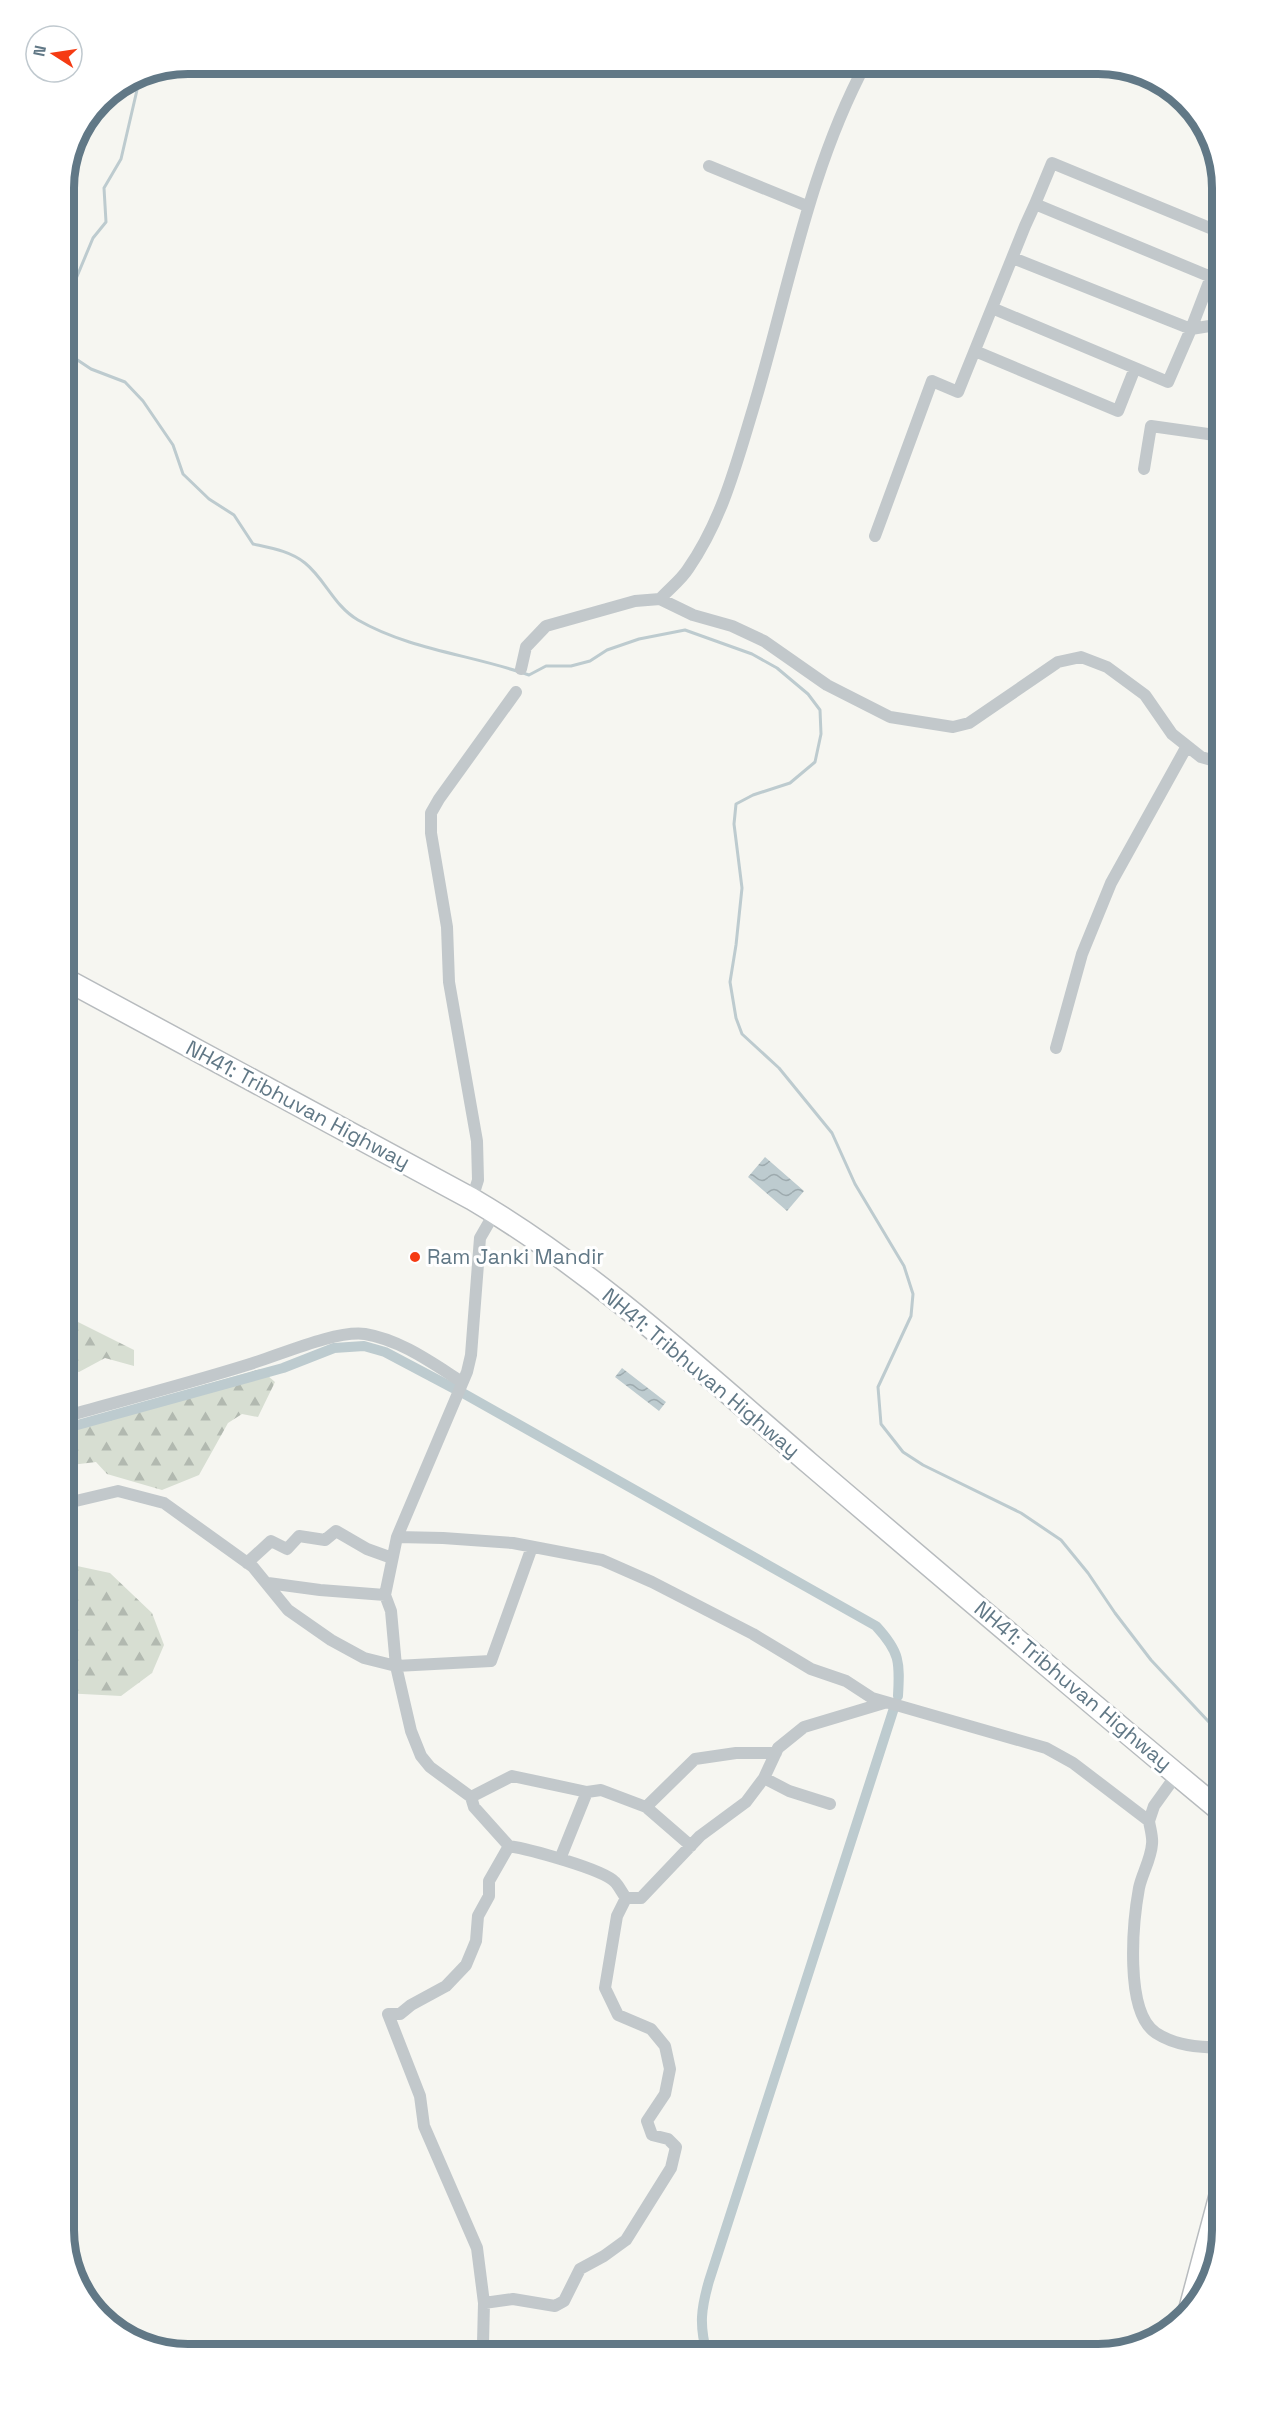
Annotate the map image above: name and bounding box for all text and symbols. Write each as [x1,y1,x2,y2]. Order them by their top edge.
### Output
north arrow [24,24,84,84]
text: N [28,44,51,58]
street label: NH41: Tribhuvan Highway [182,1034,415,1175]
place label: Ram Janki Mandir [427,1243,604,1270]
marker: Ram Janki Mandir [408,1250,422,1264]
street label: NH41: Tribhuvan Highway [597,1282,806,1463]
street label: NH41: Tribhuvan Highway [969,1595,1178,1776]

